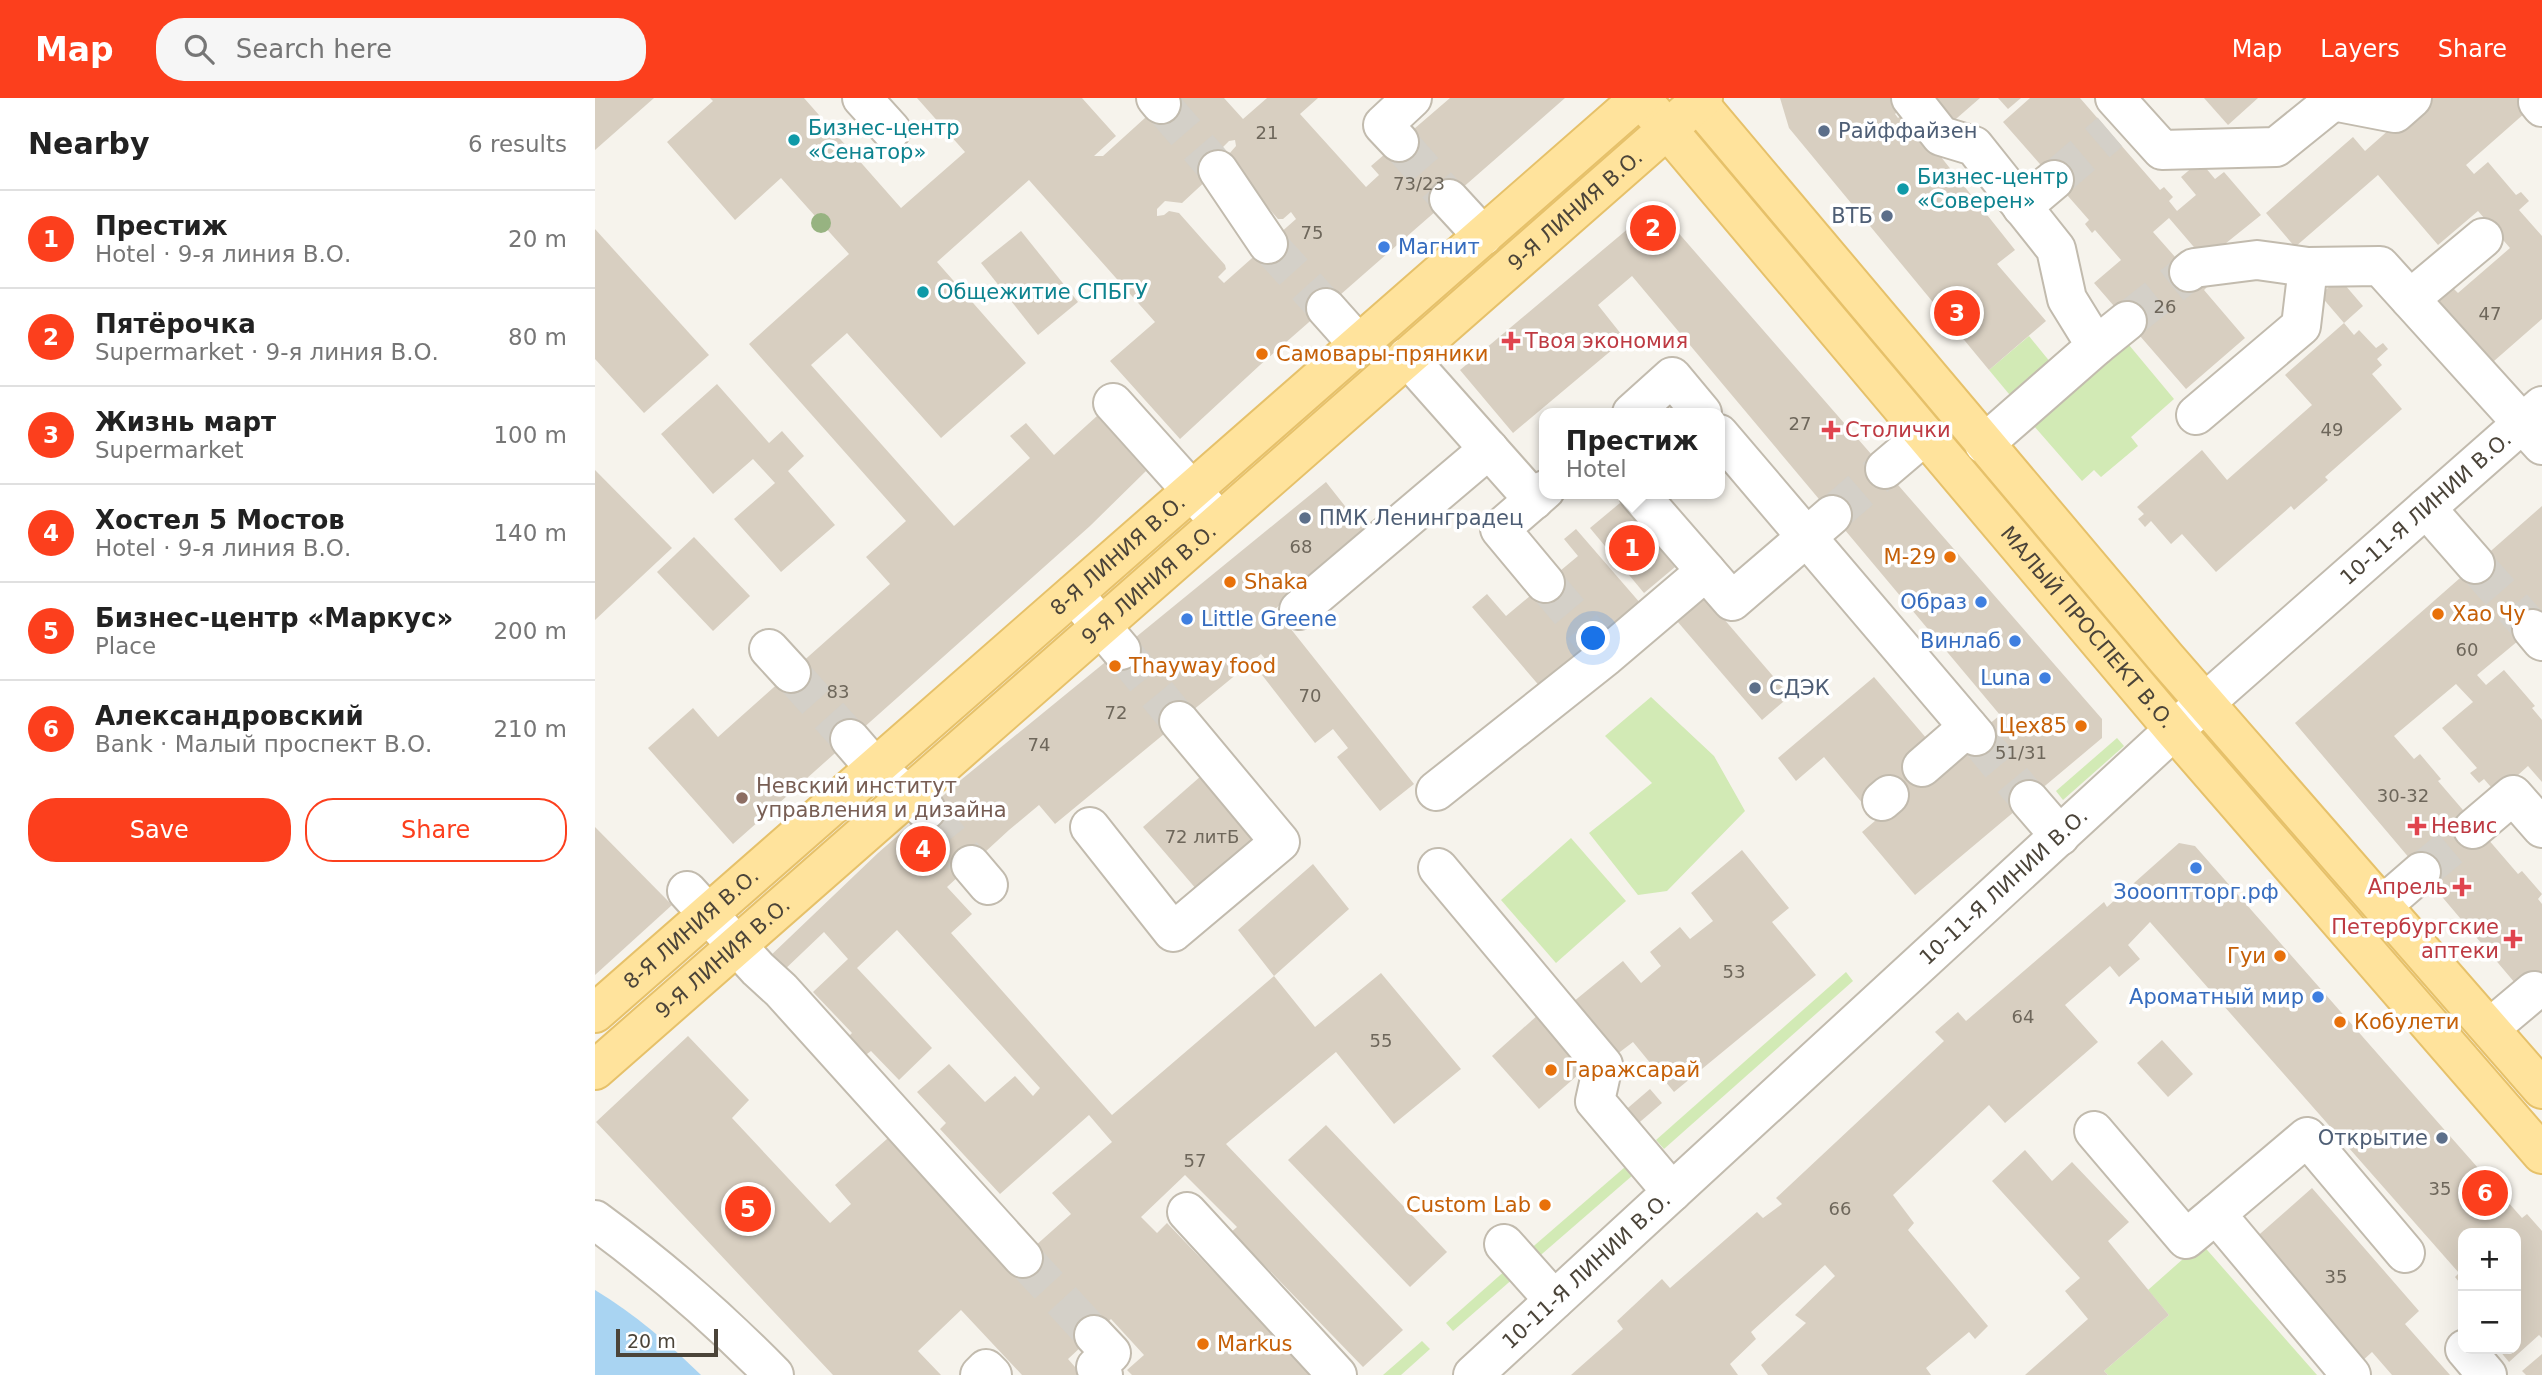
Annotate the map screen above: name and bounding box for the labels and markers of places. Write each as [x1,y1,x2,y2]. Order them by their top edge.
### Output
place label: Бизнес-центр «Сенатор» [808,116,960,164]
place label: Райффайзен [1838,119,1977,143]
marker: Райффайзен [1816,123,1832,139]
marker: Бизнес-центр «Сенатор» [786,132,802,148]
place label: Бизнес-центр «Соверен» [1917,165,2069,213]
marker: Бизнес-центр «Соверен» [1895,181,1911,197]
pin: 2 [1630,202,1676,254]
place label: ВТБ [1831,204,1873,228]
marker: ВТБ [1879,208,1895,224]
place label: Магнит [1398,235,1480,259]
marker: Магнит [1376,239,1392,255]
place label: Общежитие СПБГУ [937,280,1148,304]
marker: Общежитие СПБГУ [915,284,931,300]
pin: 3 [1934,287,1980,339]
place label: Твоя экономия [1524,329,1688,353]
marker: Твоя экономия [1503,333,1519,349]
place label: Самовары-пряники [1276,342,1488,366]
marker: Самовары-пряники [1254,346,1270,362]
place label: Столички [1845,418,1951,442]
marker: Столички [1823,422,1839,438]
place label: ПМК Ленинградец [1319,506,1523,530]
marker: ПМК Ленинградец [1297,510,1313,526]
pin: 1 [1609,522,1655,574]
place label: М-29 [1884,545,1936,569]
marker: М-29 [1942,549,1958,565]
place label: Shaka [1244,570,1308,594]
marker: Shaka [1222,574,1238,590]
place label: Образ [1900,590,1967,614]
marker: Образ [1973,594,1989,610]
place label: Хао Чу [2452,602,2526,626]
marker: Хао Чу [2430,606,2446,622]
place label: Little Greene [1201,607,1337,631]
marker: Little Greene [1179,611,1195,627]
place label: Винлаб [1920,629,2001,653]
marker: Винлаб [2007,633,2023,649]
place label: Thayway food [1128,654,1276,678]
marker: Thayway food [1107,658,1123,674]
place label: Luna [1980,666,2031,690]
marker: Luna [2037,670,2053,686]
place label: СДЭК [1769,676,1830,700]
marker: СДЭК [1747,680,1763,696]
place label: Цех85 [1999,714,2067,738]
marker: Цех85 [2073,718,2089,734]
place label: Невский институт управления и дизайна [756,774,1007,822]
marker: Невский институт управления и дизайна [734,790,750,806]
place label: Невис [2431,814,2497,838]
marker: Невис [2409,818,2425,834]
pin: 4 [900,823,946,875]
marker: Зоооптторг.рф [2188,860,2204,876]
place label: Апрель [2368,875,2448,899]
marker: Апрель [2454,879,2470,895]
place label: Зоооптторг.рф [2113,880,2279,904]
place label: Петербургские аптеки [2331,915,2499,963]
marker: Петербургские аптеки [2505,931,2521,947]
place label: Гуи [2227,944,2266,968]
marker: Гуи [2272,948,2288,964]
place label: Ароматный мир [2129,985,2304,1009]
marker: Ароматный мир [2310,989,2326,1005]
place label: Кобулети [2354,1010,2459,1034]
marker: Кобулети [2332,1014,2348,1030]
place label: Гаражсарай [1565,1058,1700,1082]
marker: Гаражсарай [1543,1062,1559,1078]
place label: Открытие [2318,1126,2428,1150]
marker: Открытие [2434,1130,2450,1146]
pin: 6 [2462,1167,2508,1219]
pin: 5 [725,1183,771,1235]
place label: Custom Lab [1406,1193,1531,1217]
marker: Custom Lab [1537,1197,1553,1213]
place label: Markus [1217,1332,1292,1356]
marker: Markus [1195,1336,1211,1352]

